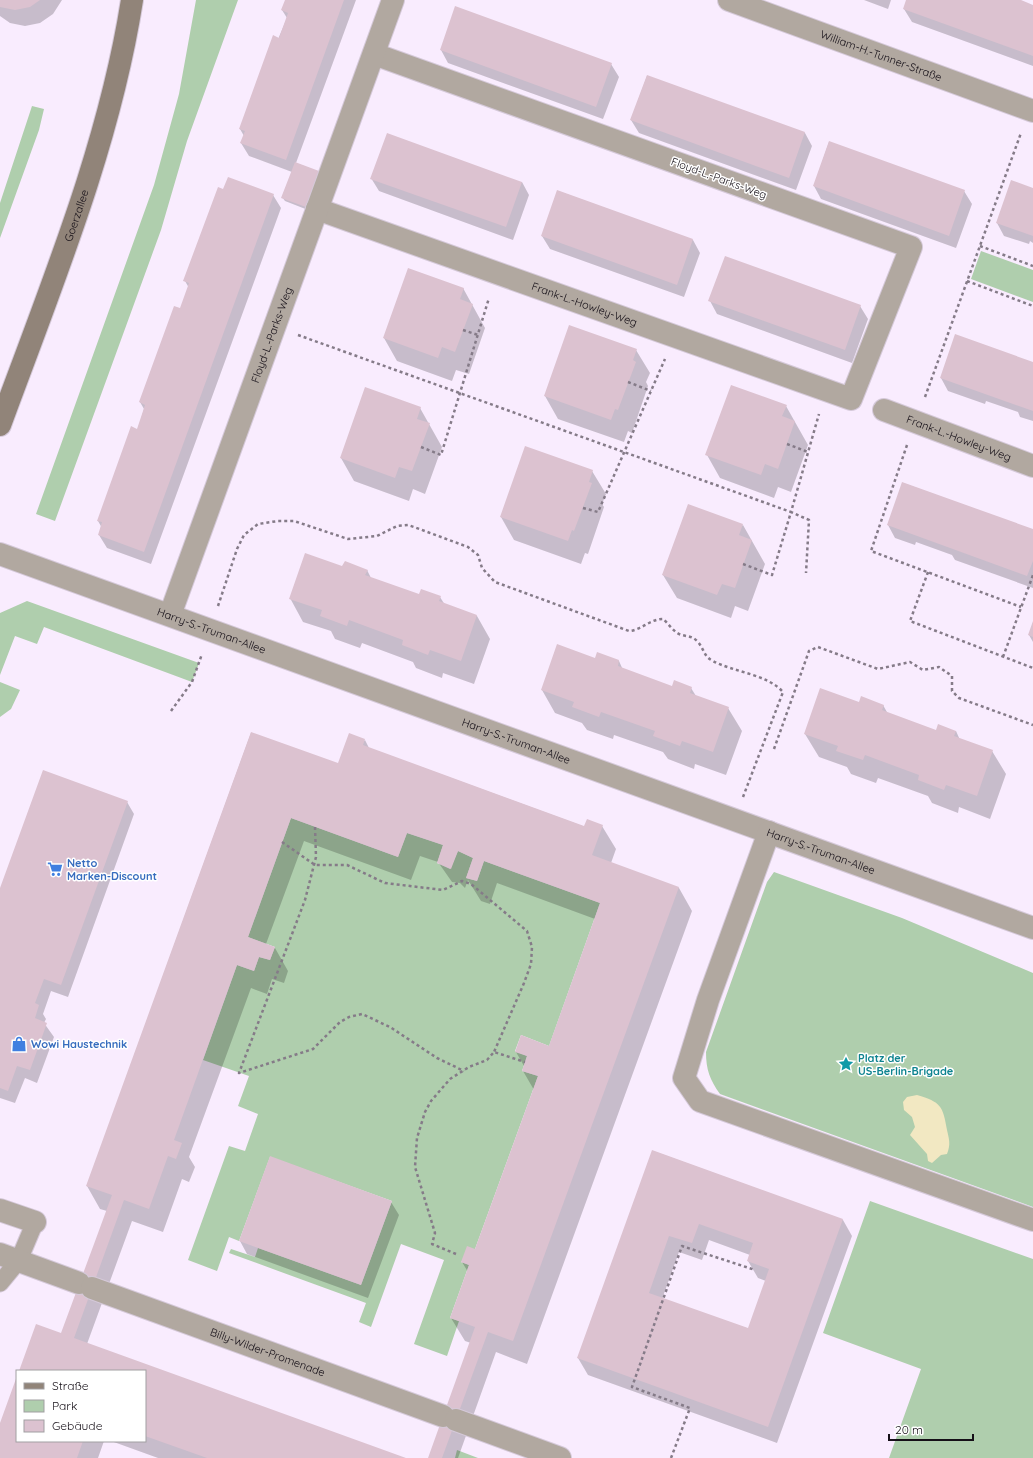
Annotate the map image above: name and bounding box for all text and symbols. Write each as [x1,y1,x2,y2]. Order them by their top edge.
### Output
street label: William-H.-Tunner-Straße [819,27,944,84]
street label: Floyd-L.-Parks-Weg [669,154,769,202]
street label: Goerzallee [61,188,92,243]
street label: Frank-L.-Howley-Weg [530,279,639,329]
street label: Floyd-L.-Parks-Weg [248,285,295,385]
street label: Frank-L.-Howley-Weg [904,412,1013,464]
street label: Harry-S.-Truman-Allee [155,605,268,657]
street label: Harry-S.-Truman-Allee [460,715,572,767]
street label: Harry-S.-Truman-Allee [765,825,877,877]
place label: Netto Marken-Discount [67,856,157,883]
supermarket icon: Netto Marken-Discount [46,860,64,878]
shop icon: Wowi Haustechnik [10,1035,28,1053]
place label: Wowi Haustechnik [31,1037,127,1051]
place label: Platz der US-Berlin-Brigade [858,1051,954,1078]
place icon: Platz der US-Berlin-Brigade [837,1055,855,1073]
street label: Billy-Wilder-Promenade [208,1325,327,1379]
legend [16,1370,146,1442]
text: Straße [52,1378,89,1393]
text: Park [52,1398,77,1413]
scale bar [889,1416,973,1442]
text: Gebäude [52,1418,103,1433]
text: 20 m [895,1422,923,1437]

